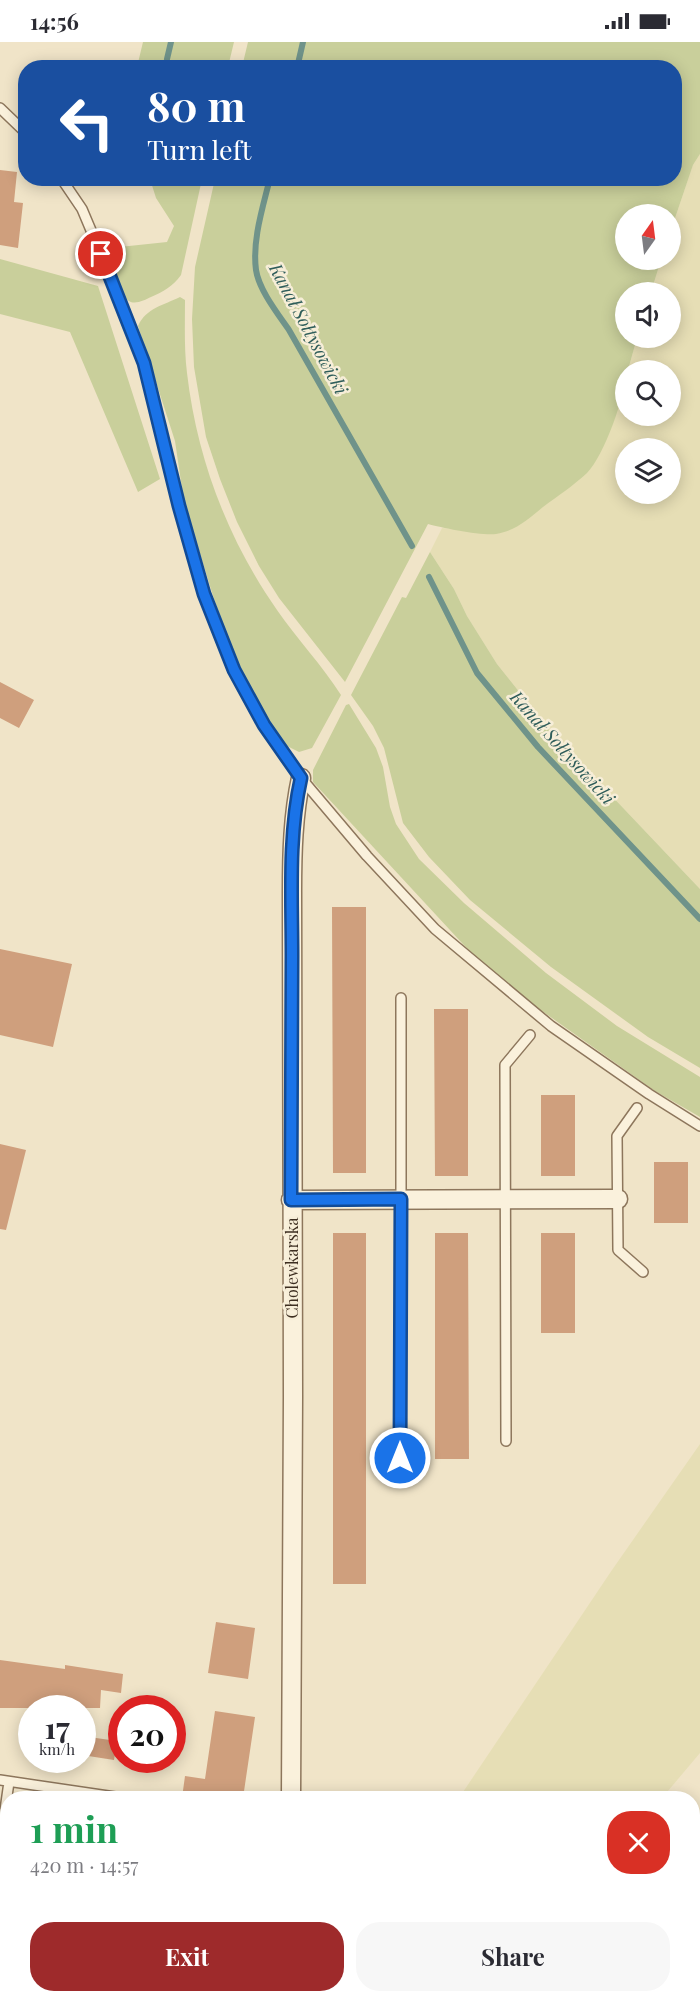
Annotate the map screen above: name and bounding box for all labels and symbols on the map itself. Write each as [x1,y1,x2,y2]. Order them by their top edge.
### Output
north arrow [615,204,681,270]
pin [75,228,126,279]
water label: Kanał Sołtysowicki [264,258,354,399]
water label: Kanał Sołtysowicki [505,685,621,810]
street label: Cholewkarska [281,1218,302,1318]
position arrow [368,1426,432,1490]
speed limit sign: 20 [108,1695,186,1773]

